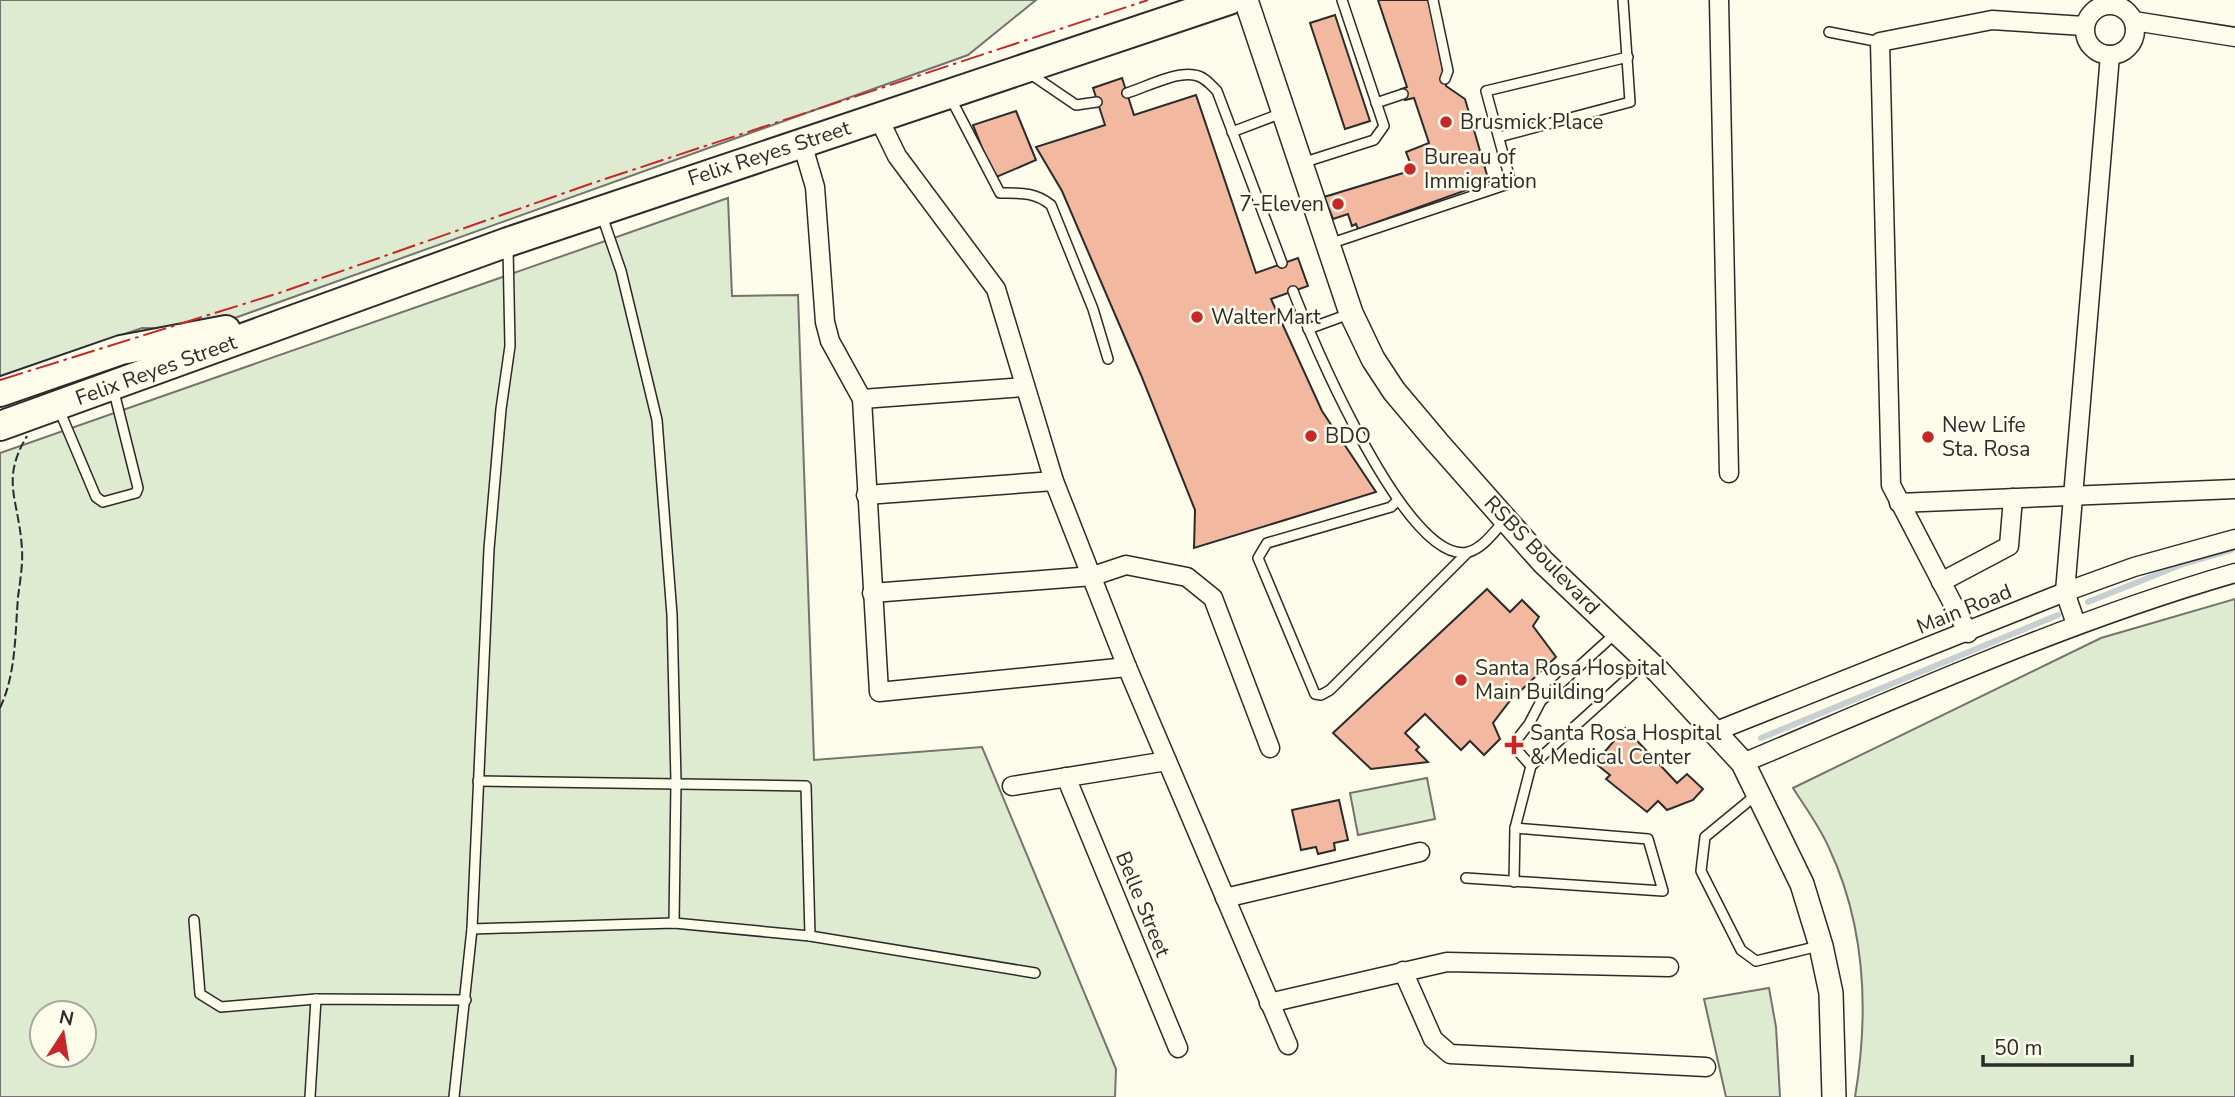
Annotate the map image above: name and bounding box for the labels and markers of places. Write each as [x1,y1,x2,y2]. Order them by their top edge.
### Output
place label: Brusmick Place [1460,108,1603,136]
marker: Brusmick Place [1438,114,1454,130]
place label: Bureau of Immigration [1424,143,1537,195]
marker: Bureau of Immigration [1402,161,1418,177]
place label: 7-Eleven [1239,190,1324,218]
marker: 7-Eleven [1330,196,1346,212]
place label: WalterMart [1211,303,1321,331]
marker: WalterMart [1189,309,1205,325]
place label: New Life Sta. Rosa [1942,411,2030,463]
place label: BDO [1325,422,1371,450]
marker: BDO [1303,428,1319,444]
marker: New Life Sta. Rosa [1920,429,1936,445]
place label: Santa Rosa Hospital Main Building [1475,654,1667,706]
marker: Santa Rosa Hospital Main Building [1453,672,1469,688]
place label: Santa Rosa Hospital & Medical Center [1530,719,1722,771]
marker: Santa Rosa Hospital & Medical Center [1504,735,1524,755]

